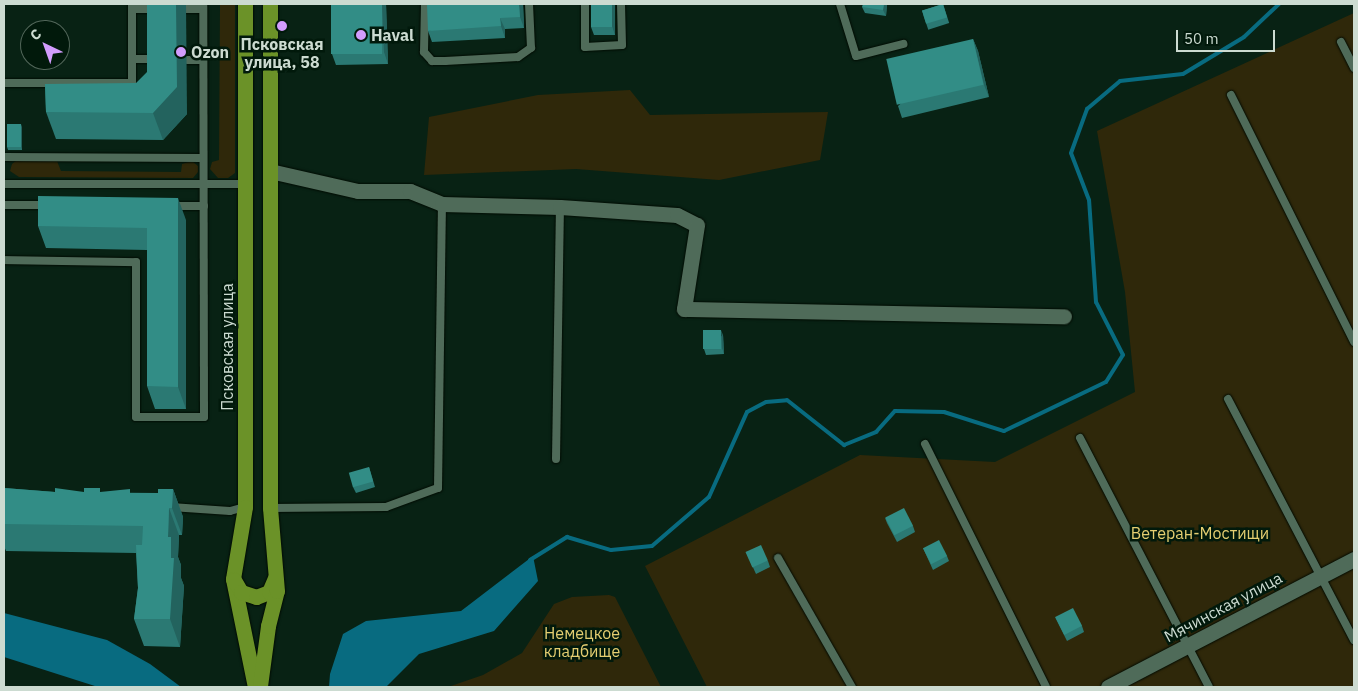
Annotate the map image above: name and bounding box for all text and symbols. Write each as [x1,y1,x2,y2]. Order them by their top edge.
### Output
north arrow [20,20,70,70]
marker: Псковская улица, 58 [276,20,288,32]
scale bar [1178,20,1277,52]
text: С [26,25,45,44]
place label: Haval [371,25,414,45]
marker: Haval [355,29,367,41]
text: 50 m [1184,29,1219,48]
place label: Псковская улица, 58 [240,34,324,72]
place label: Ozon [191,42,229,62]
marker: Ozon [175,46,187,58]
street label: Псковская улица [217,283,237,411]
park label: Ветеран-Мостищи [1131,523,1269,543]
street label: Мячинская улица [1161,568,1285,646]
park label: Немецкое кладбище [544,623,620,661]

